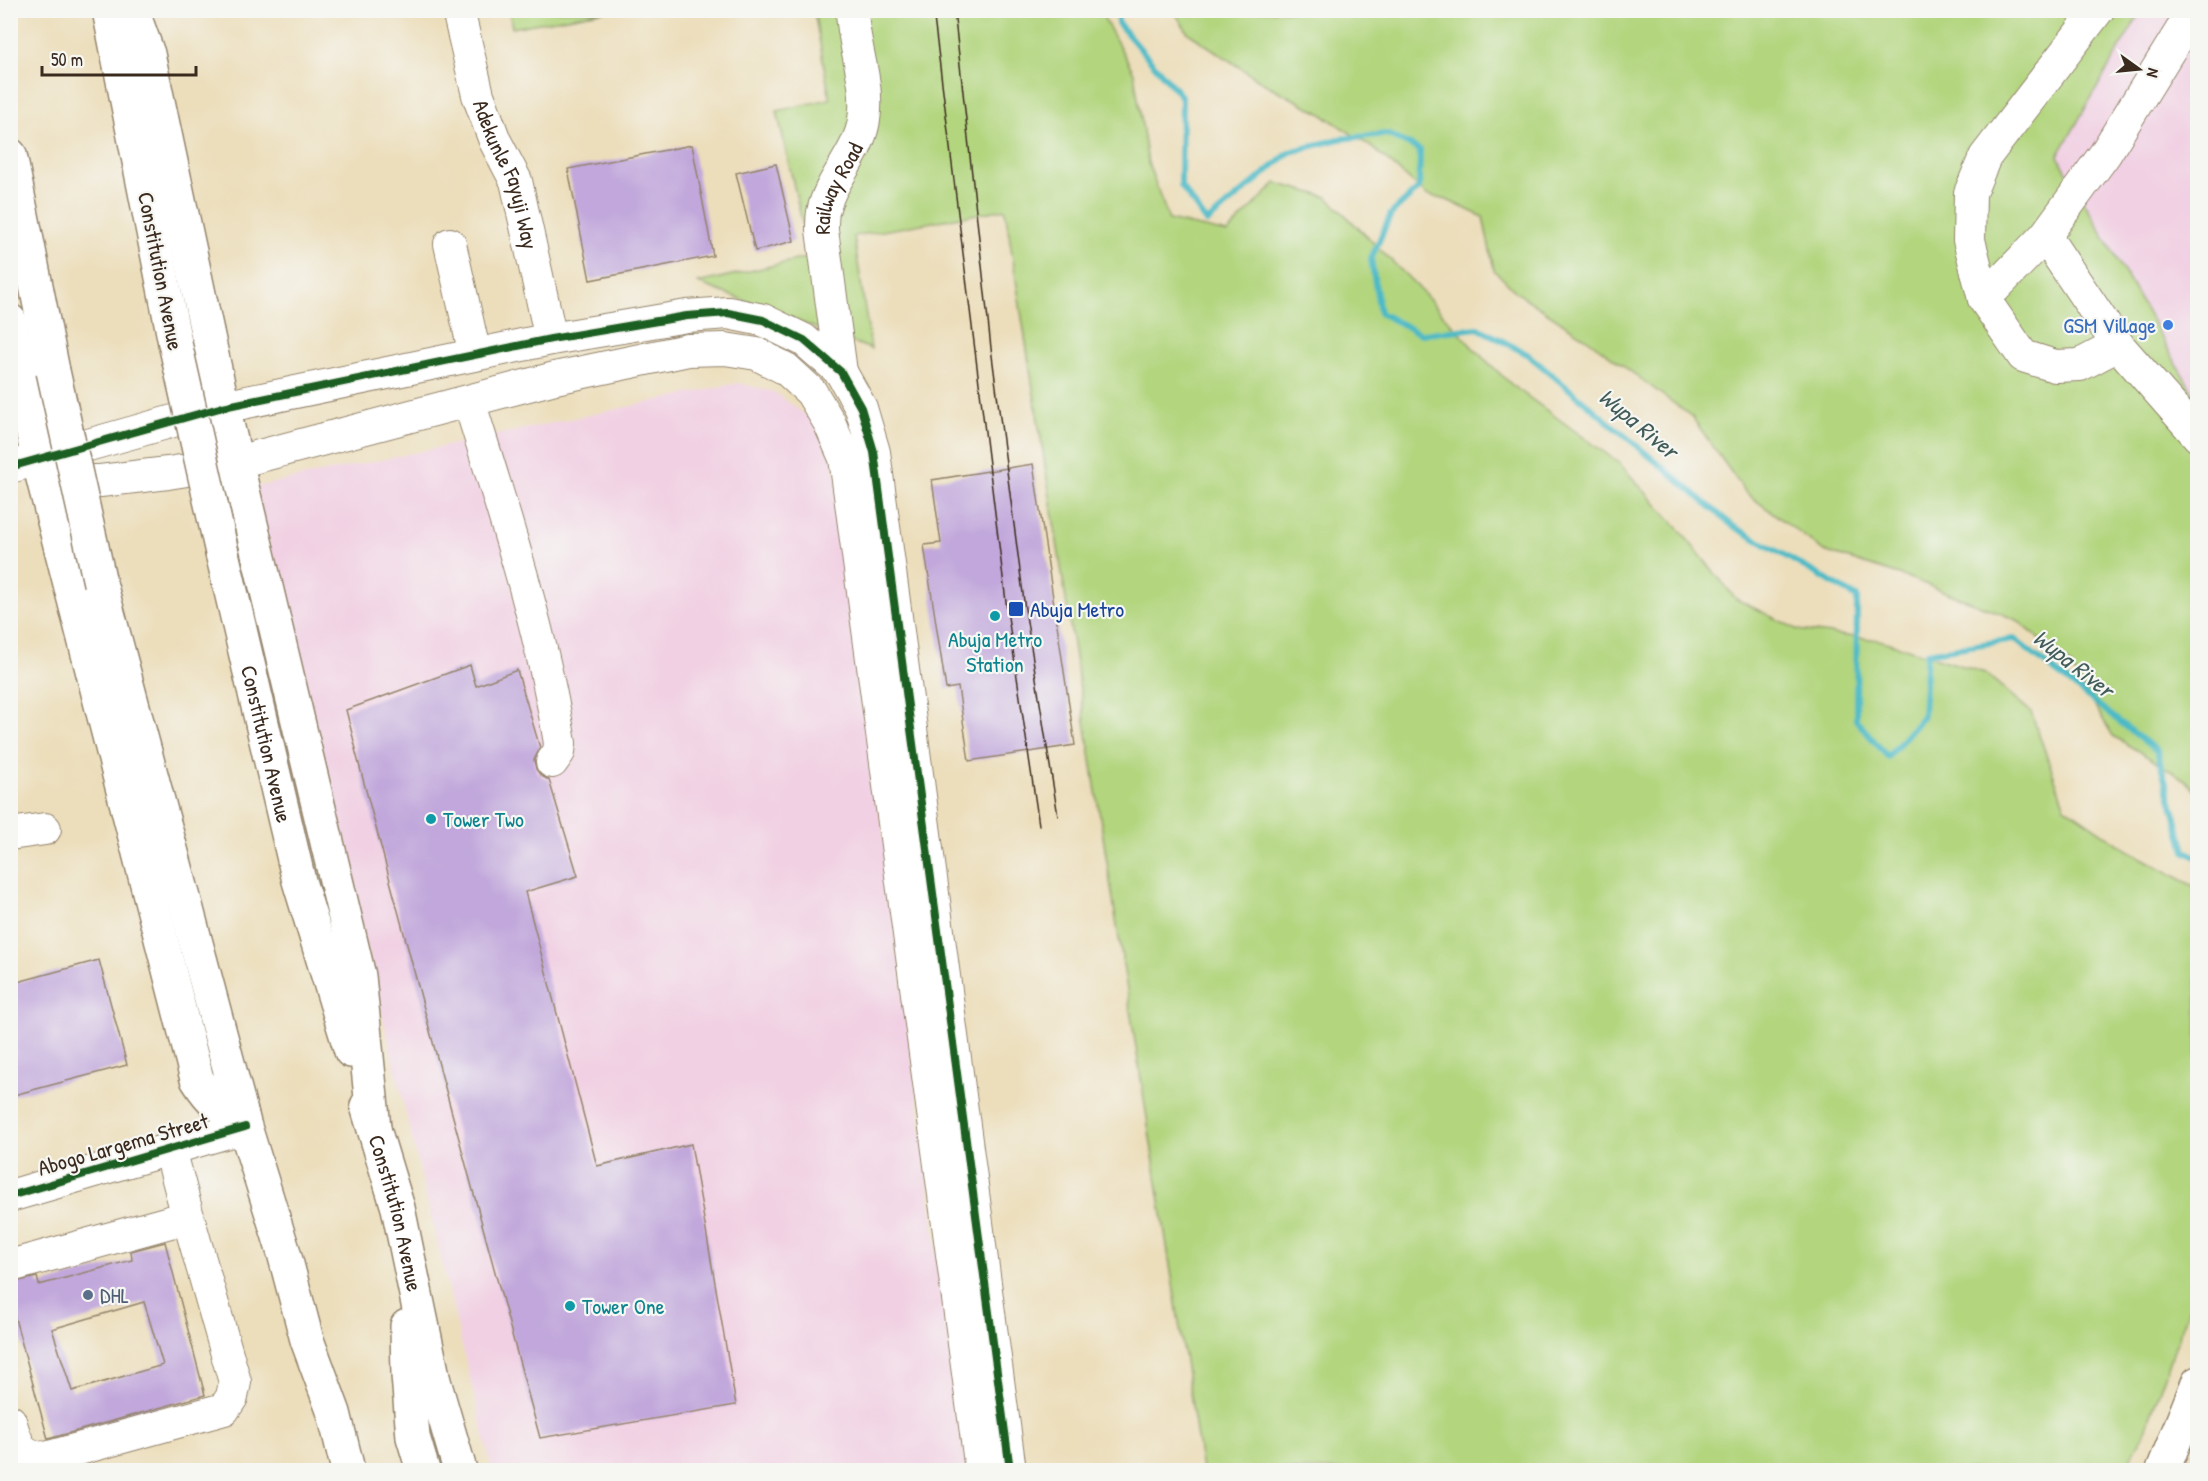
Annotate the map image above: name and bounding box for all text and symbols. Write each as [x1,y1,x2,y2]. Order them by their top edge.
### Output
scale bar [42,39,196,77]
north arrow [2109,39,2169,99]
text: 50 m [51,47,83,72]
text: N [2142,66,2165,80]
street label: Adekunle Fayuji Way [466,95,546,252]
street label: Railway Road [807,137,870,235]
street label: Constitution Avenue [131,189,191,353]
place label: GSM Village [2063,310,2156,340]
marker: GSM Village [2161,318,2175,332]
water label: Wupa River [1592,380,1687,468]
place label: Abuja Metro [1030,594,1124,624]
marker: Abuja Metro [1007,600,1025,618]
marker: Abuja Metro Station [988,609,1002,623]
water label: Wupa River [2026,621,2123,707]
place label: Abuja Metro Station [948,624,1042,679]
street label: Constitution Avenue [234,662,300,826]
place label: Tower Two [443,804,524,834]
marker: Tower Two [424,812,438,826]
street label: Abogo Largema Street [34,1105,212,1183]
street label: Constitution Avenue [362,1131,430,1294]
place label: DHL [100,1280,129,1310]
marker: DHL [81,1288,95,1302]
place label: Tower One [582,1291,665,1321]
marker: Tower One [563,1299,577,1313]

